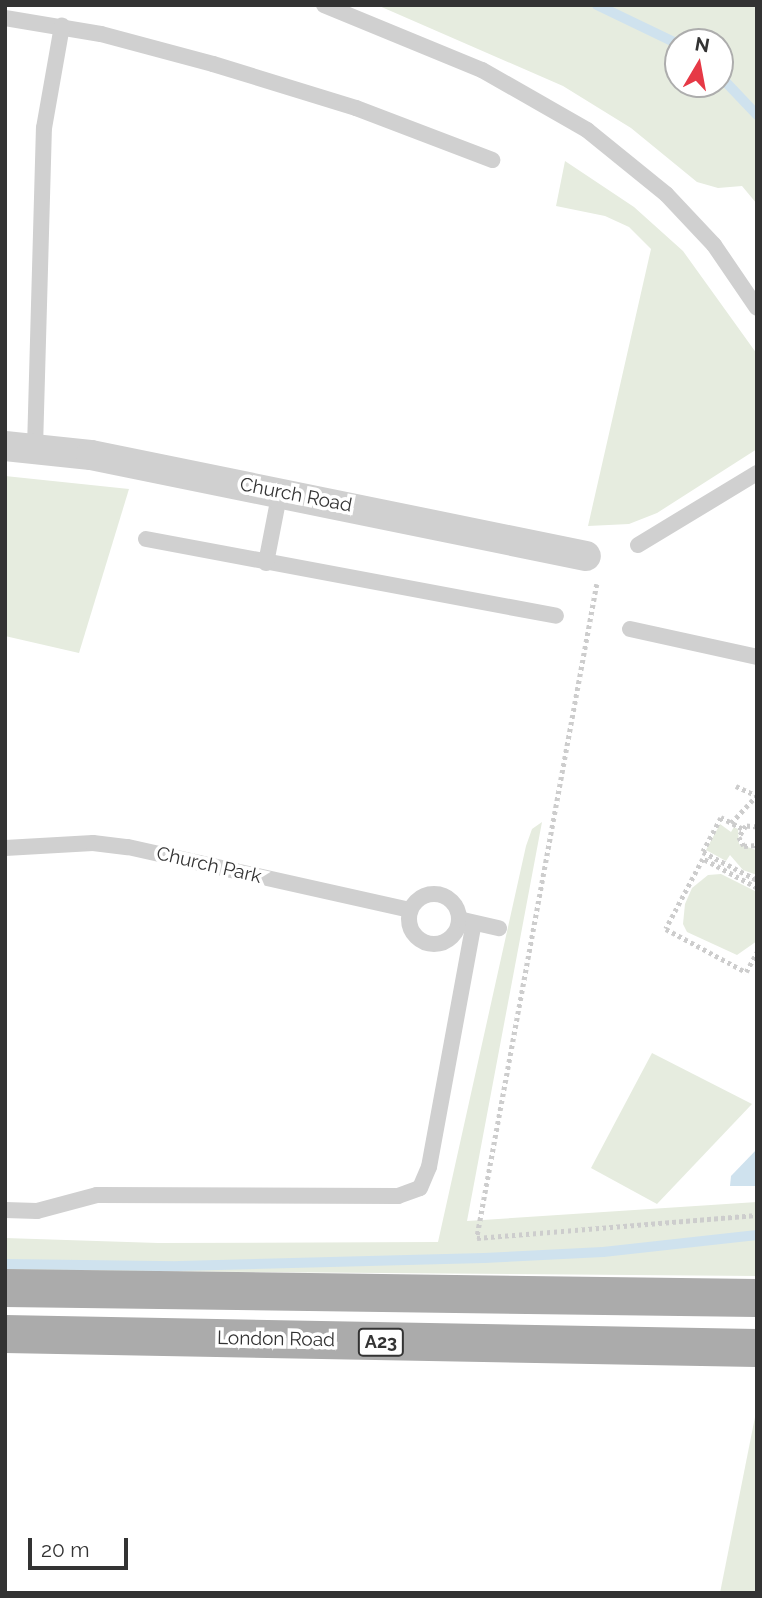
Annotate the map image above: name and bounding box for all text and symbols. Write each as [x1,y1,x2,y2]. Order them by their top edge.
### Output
north arrow [664,28,734,98]
text: N [693,32,711,56]
street label: Church Road [238,473,354,517]
street label: Church Park [154,842,264,888]
street label: London Road [217,1327,335,1351]
road number: A23 [356,1328,406,1357]
scale bar [32,1524,131,1568]
text: 20 m [41,1537,89,1562]

